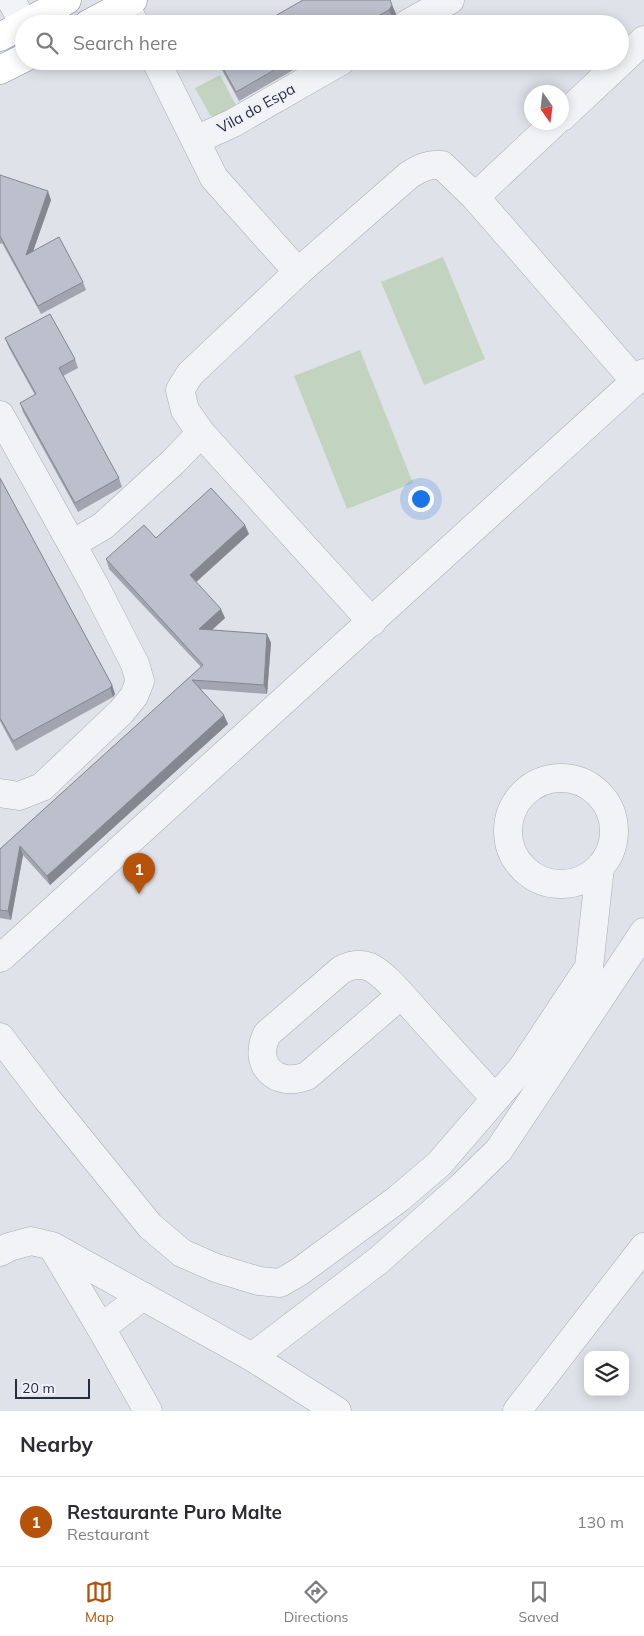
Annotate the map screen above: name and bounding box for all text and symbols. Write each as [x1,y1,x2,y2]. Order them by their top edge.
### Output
search box [15,15,629,70]
icon: search [33,29,61,57]
text: Search here [73,31,177,55]
street label: Vila do Espa [214,79,298,137]
north arrow [524,85,569,130]
your location [408,486,434,512]
pin: 1 [123,853,155,894]
map controls [584,1351,629,1396]
button: layers [584,1351,629,1396]
scale bar [15,1376,90,1399]
text: 20 m [22,1379,55,1397]
text: Nearby [20,1431,93,1457]
text: Restaurante Puro Malte [67,1500,282,1524]
text: 1 [31,1512,41,1532]
text: 130 m [577,1512,624,1532]
text: Restaurant [67,1524,149,1544]
tab: Map [85,1578,114,1626]
tab: Directions [284,1578,349,1626]
tab: Saved [519,1578,559,1626]

